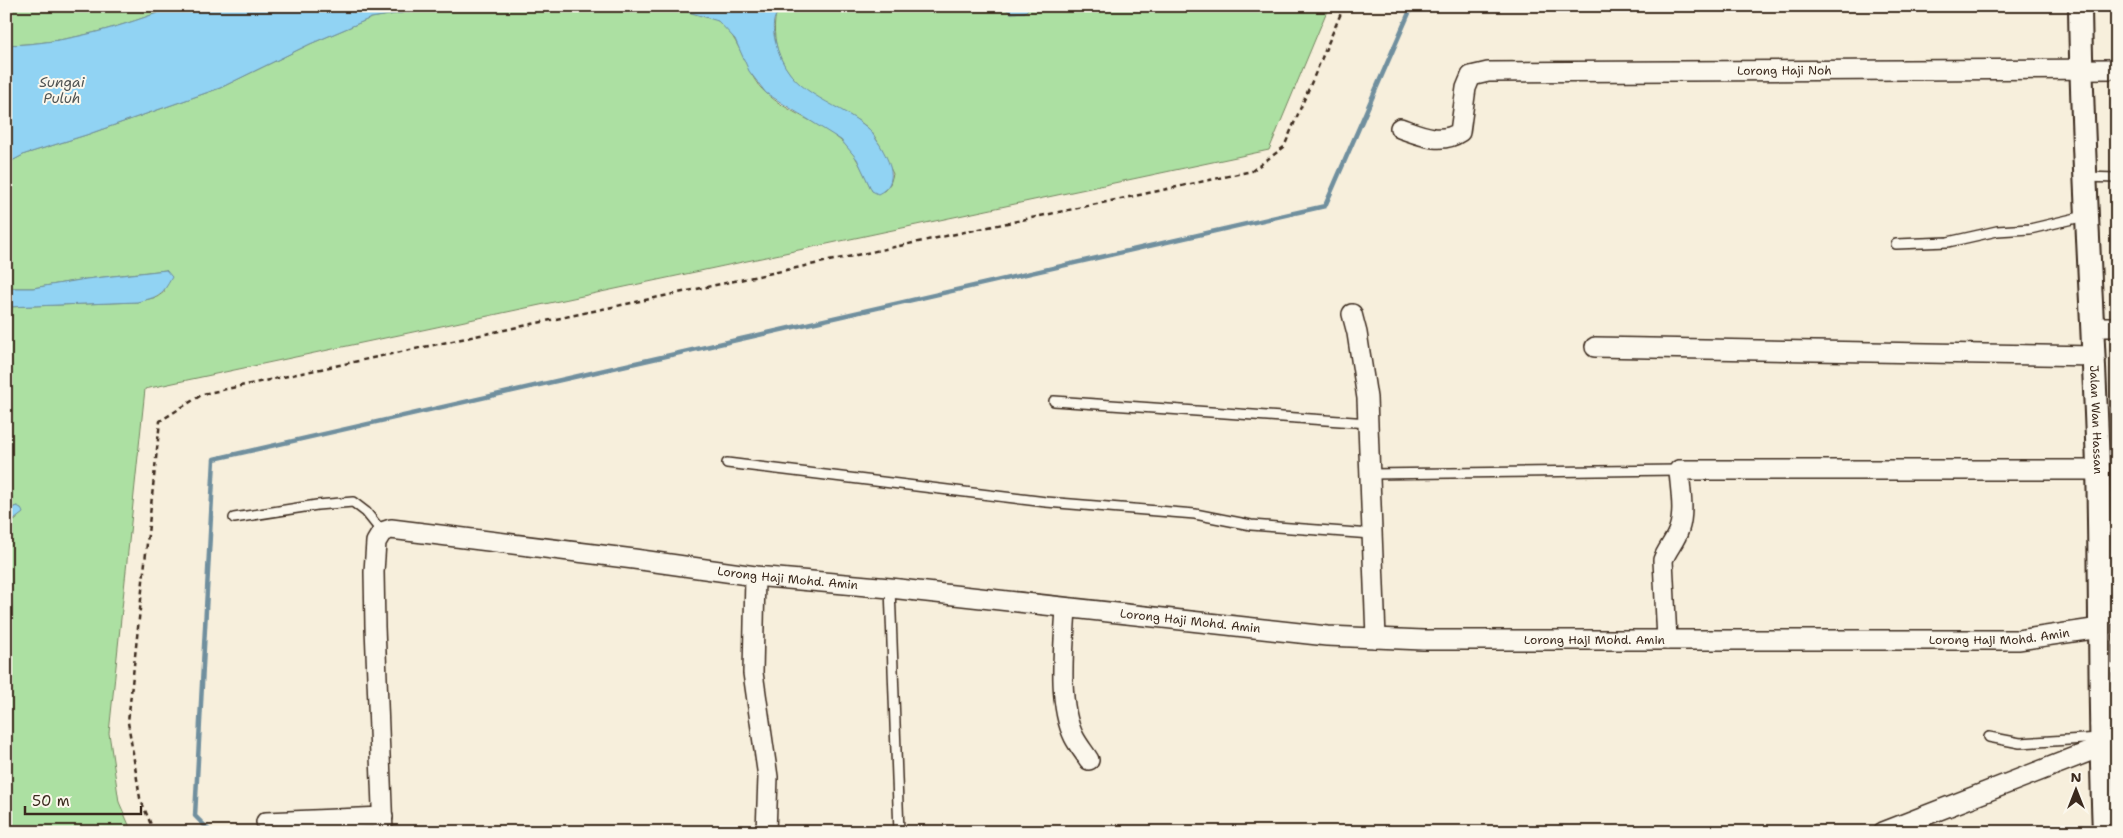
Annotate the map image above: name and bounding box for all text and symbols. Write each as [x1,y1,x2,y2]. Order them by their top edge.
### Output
street label: Lorong Haji Noh [1737,62,1832,79]
water label: Sungai Puluh [39,73,86,107]
street label: Jalan Wan Hassan [2086,365,2106,474]
street label: Lorong Haji Mohd. Amin [716,563,859,593]
street label: Lorong Haji Mohd. Amin [1119,605,1261,637]
street label: Lorong Haji Mohd. Amin [1929,625,2071,648]
street label: Lorong Haji Mohd. Amin [1524,632,1665,648]
north arrow [2050,766,2100,816]
text: N [2070,768,2082,786]
scale bar [25,783,141,815]
text: 50 m [32,791,70,811]

